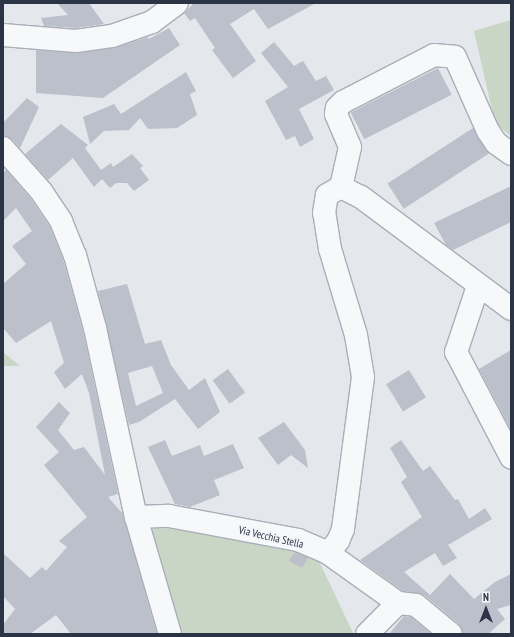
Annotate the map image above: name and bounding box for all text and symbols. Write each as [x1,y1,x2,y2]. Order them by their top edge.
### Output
street label: Via Vecchia Stella [237,523,305,551]
north arrow [466,589,506,629]
text: N [483,590,489,604]

